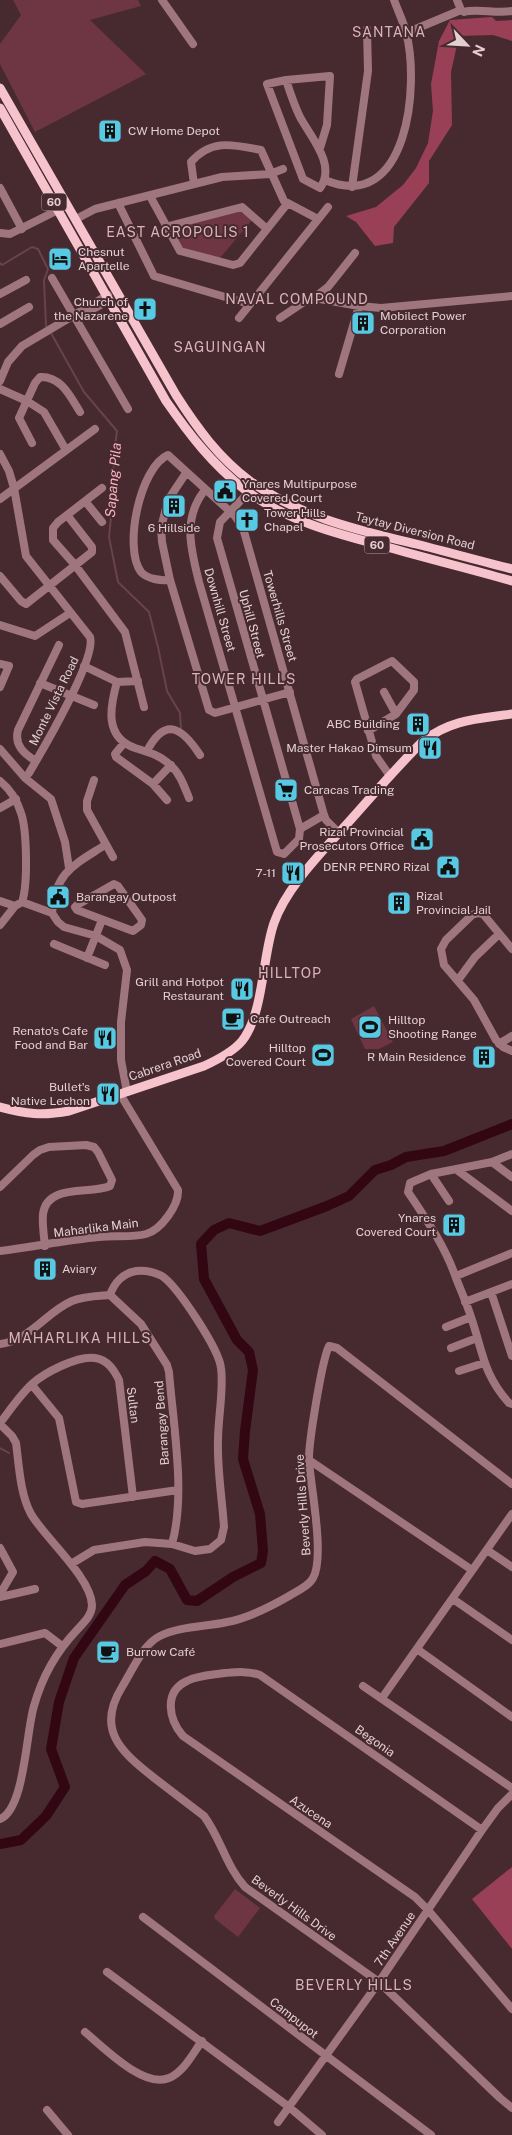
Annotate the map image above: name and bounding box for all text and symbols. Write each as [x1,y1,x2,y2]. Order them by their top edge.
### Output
north arrow [442,20,492,70]
district label: SANTANA [352,24,426,40]
text: N [469,42,488,59]
building icon: CW Home Depot [97,118,123,144]
place label: CW Home Depot [128,124,220,138]
road number: 60 [42,193,66,210]
district label: EAST ACROPOLIS 1 [106,224,250,240]
place label: Chesnut Apartelle [78,245,130,273]
hotel icon: Chesnut Apartelle [47,246,73,272]
district label: NAVAL COMPOUND [225,291,369,307]
place label: Church of the Nazarene [54,295,128,323]
church icon: Church of the Nazarene [132,296,158,322]
place label: Mobilect Power Corporation [380,309,467,337]
building icon: Mobilect Power Corporation [350,310,376,336]
district label: SAGUINGAN [174,339,267,355]
water label: Sapang Pila [102,442,124,518]
place label: Ynares Multipurpose Covered Court [242,477,357,505]
public building icon: Ynares Multipurpose Covered Court [212,478,238,504]
building icon: 6 Hillside [161,493,187,519]
place label: Tower Hills Chapel [264,506,326,534]
church icon: Tower Hills Chapel [234,507,260,533]
street label: Taytay Diversion Road [354,509,476,553]
place label: 6 Hillside [148,521,200,535]
road number: 60 [364,536,390,554]
street label: Downhill Street [201,567,239,654]
street label: Towerhills Street [260,569,300,664]
street label: Uphill Street [236,588,268,660]
street label: Monte Vista Road [26,654,82,748]
district label: TOWER HILLS [192,671,296,687]
building icon: ABC Building [405,711,431,737]
place label: ABC Building [326,717,400,731]
restaurant icon: Master Hakao Dimsum [417,735,443,761]
place label: Master Hakao Dimsum [286,741,412,755]
supermarket icon: Caracas Trading [273,777,299,803]
place label: Caracas Trading [304,783,394,797]
place label: Rizal Provincial Prosecutors Office [300,825,404,853]
public building icon: Rizal Provincial Prosecutors Office [409,826,435,852]
public building icon: DENR PENRO Rizal [435,854,461,880]
restaurant icon: 7-11 [280,860,306,886]
place label: DENR PENRO Rizal [323,860,430,874]
place label: 7-11 [255,866,276,880]
public building icon: Barangay Outpost [45,884,71,910]
place label: Rizal Provincial Jail [416,889,492,917]
place label: Barangay Outpost [76,890,177,904]
building icon: Rizal Provincial Jail [386,890,412,916]
district label: HILLTOP [258,965,322,981]
place label: Grill and Hotpot Restaurant [135,975,224,1003]
restaurant icon: Grill and Hotpot Restaurant [229,976,255,1002]
cafe icon: Cafe Outreach [220,1006,246,1032]
place label: Cafe Outreach [250,1012,331,1026]
place label: Hilltop Shooting Range [388,1013,477,1041]
sports icon: Hilltop Shooting Range [357,1014,383,1040]
place label: Renato's Cafe Food and Bar [12,1024,88,1052]
restaurant icon: Renato's Cafe Food and Bar [92,1025,118,1051]
place label: Hilltop Covered Court [226,1041,306,1069]
sports icon: Hilltop Covered Court [310,1042,336,1068]
building icon: R Main Residence [471,1044,497,1070]
street label: Cabrera Road [127,1046,203,1084]
place label: R Main Residence [367,1050,466,1064]
place label: Bullet's Native Lechon [11,1080,90,1108]
restaurant icon: Bullet's Native Lechon [95,1081,121,1107]
place label: Ynares Covered Court [356,1211,436,1239]
building icon: Ynares Covered Court [441,1212,467,1238]
street label: Maharlika Main [53,1216,139,1240]
building icon: Aviary [32,1256,58,1282]
place label: Aviary [62,1262,97,1276]
district label: MAHARLIKA HILLS [8,1330,152,1346]
street label: Barangay Bend [152,1380,172,1466]
street label: Sultan [124,1386,142,1424]
street label: Beverly Hills Drive [292,1454,314,1556]
cafe icon: Burrow Café [95,1639,121,1665]
place label: Burrow Café [126,1645,196,1659]
street label: Begonia [352,1722,398,1760]
street label: Azucena [287,1793,335,1831]
street label: Beverly Hills Drive [249,1872,339,1944]
street label: 7th Avenue [372,1909,419,1969]
district label: BEVERLY HILLS [295,1977,413,1993]
street label: Campupot [267,1995,321,2041]

